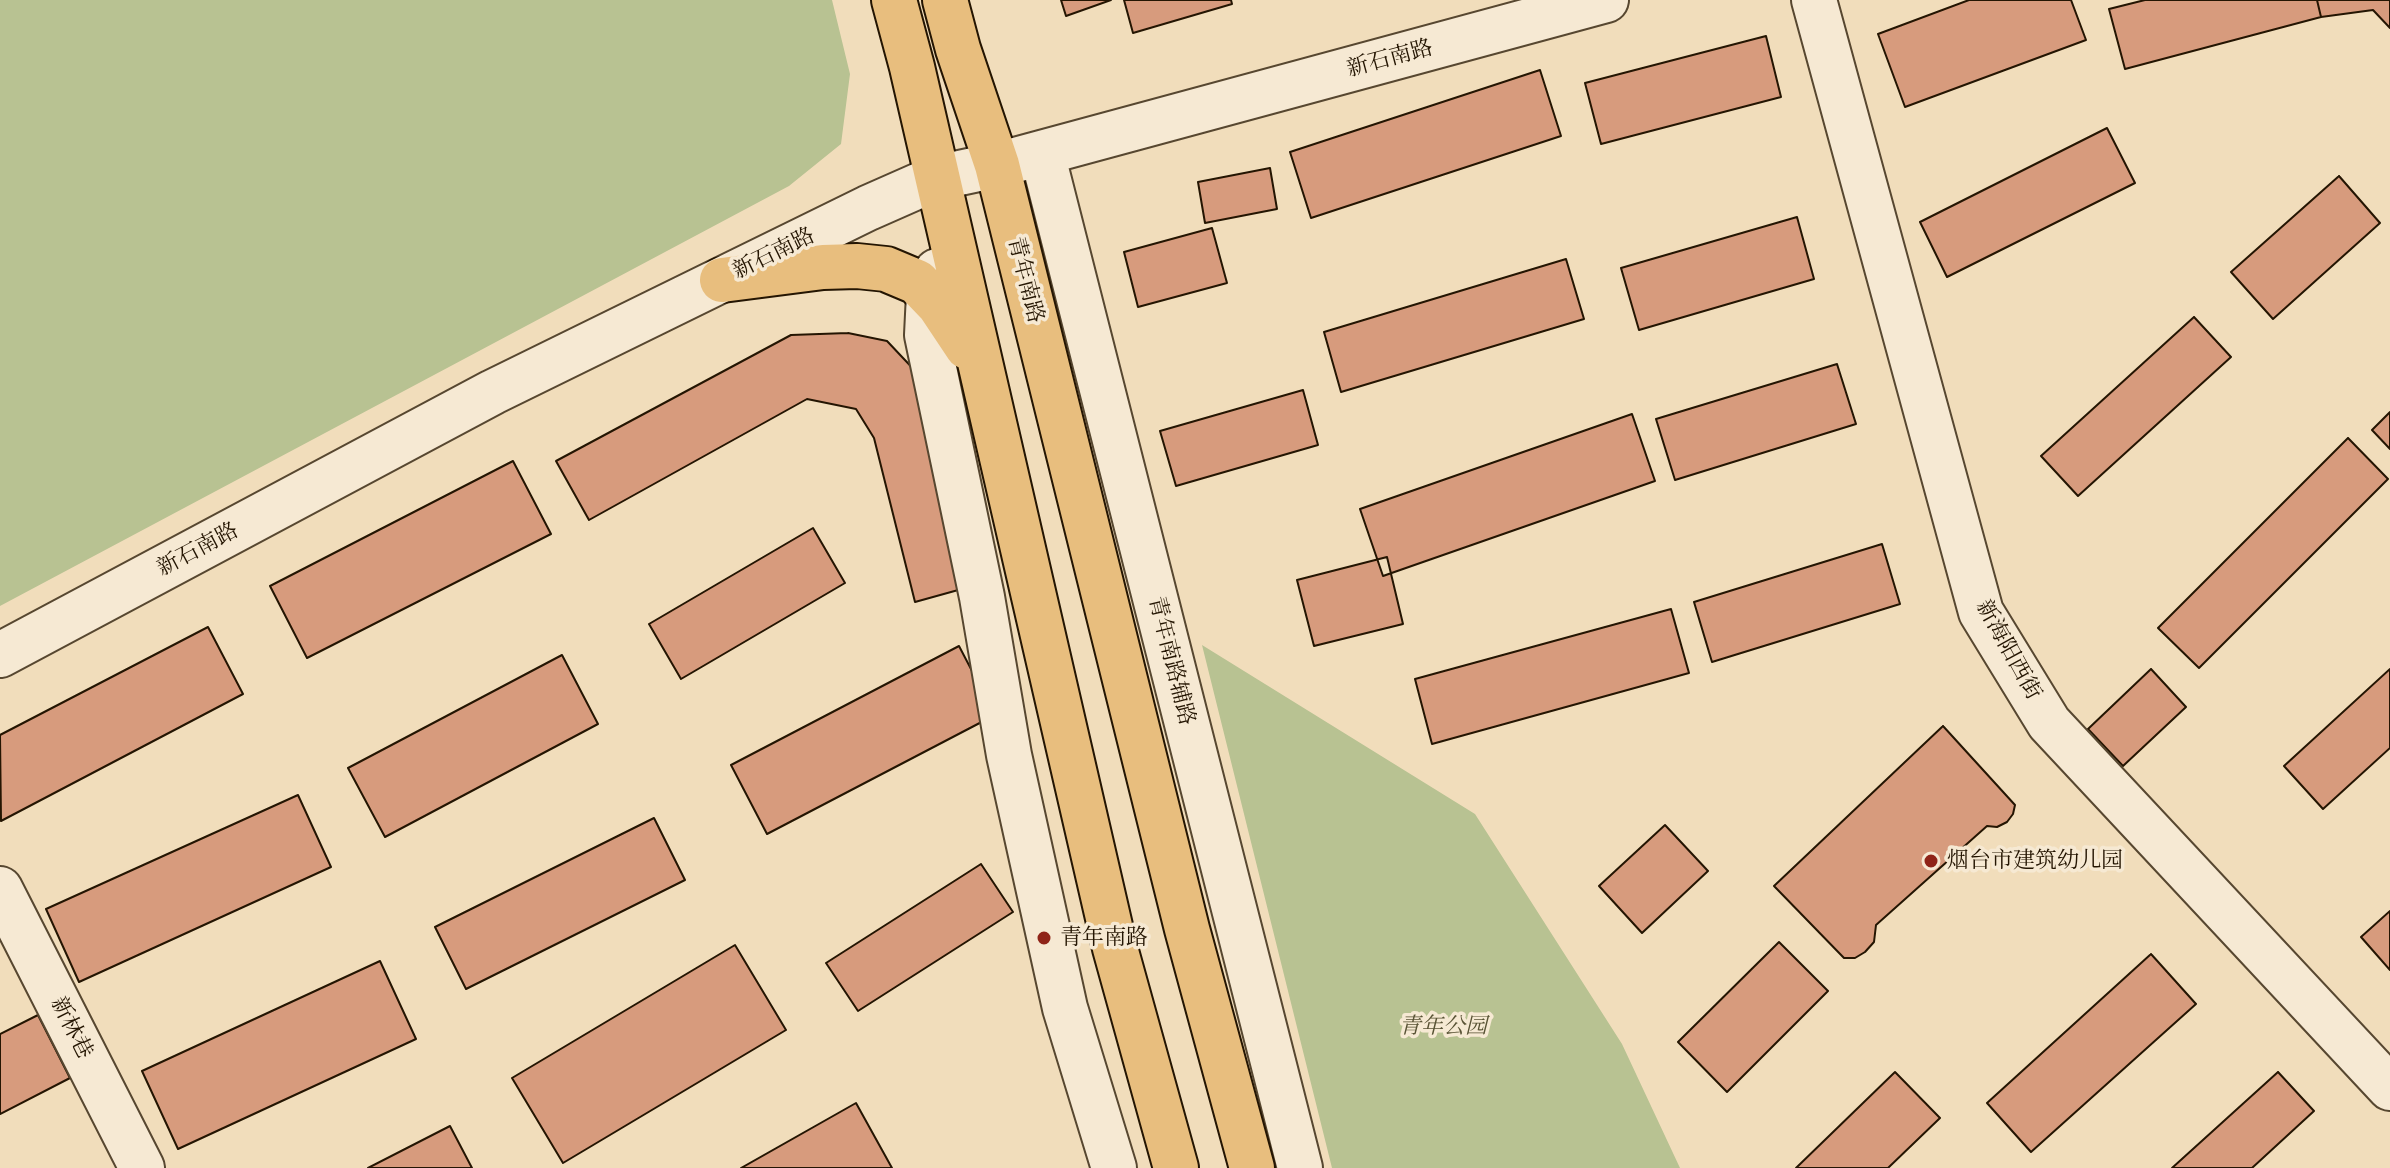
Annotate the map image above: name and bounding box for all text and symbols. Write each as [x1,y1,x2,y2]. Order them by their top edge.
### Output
street label: 新石南路 [1344,35,1436,83]
street label: 新石南路 [729,223,819,285]
street label: 青年南路 [1002,234,1048,326]
street label: 新石南路 [153,518,243,582]
street label: 青年南路辅路 [1142,594,1200,728]
street label: 新海阳西街 [1970,595,2046,705]
place label: 烟台市建筑幼儿园 [1947,848,2123,874]
marker: 烟台市建筑幼儿园 [1922,852,1940,870]
place label: 青年南路 [1060,925,1148,951]
marker: 青年南路 [1035,929,1053,947]
street label: 新林巷 [44,993,98,1063]
park label: 青年公园 [1399,1014,1487,1040]

